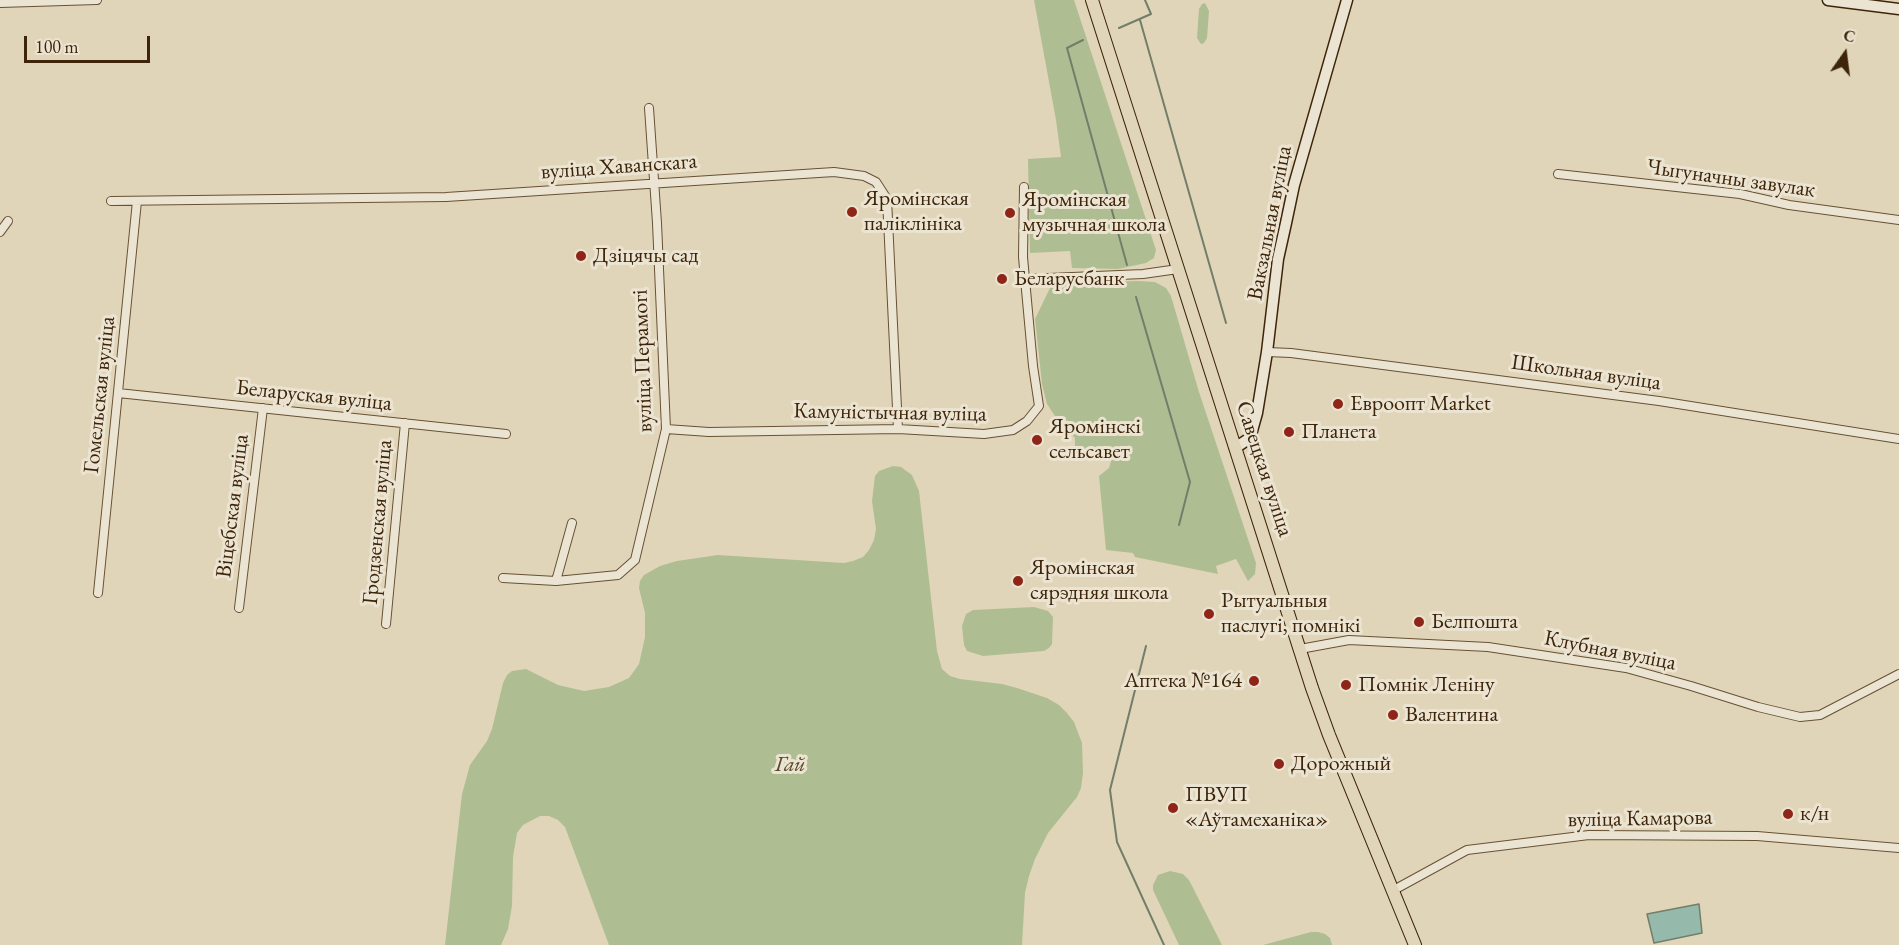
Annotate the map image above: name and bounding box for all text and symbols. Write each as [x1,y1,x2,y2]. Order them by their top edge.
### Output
scale bar [27,24,153,62]
north arrow [1815,24,1875,84]
text: С [1841,24,1858,48]
text: 100 m [35,35,79,58]
street label: Вакзальная вуліца [1242,143,1298,303]
street label: вуліца Хаванскага [540,148,698,186]
street label: Чыгуначны завулак [1645,154,1817,204]
place label: Яромінская паліклініка [864,186,969,237]
place label: Яромінская музычная школа [1022,187,1166,238]
marker: Яромінская паліклініка [845,205,859,219]
marker: Яромінская музычная школа [1003,206,1017,220]
place label: Дзіцячы сад [593,243,699,269]
marker: Дзіцячы сад [574,249,588,263]
place label: Беларусбанк [1014,266,1124,292]
marker: Беларусбанк [995,272,1009,286]
street label: вуліца Перамогі [627,289,659,433]
street label: Гомельская вуліца [79,315,121,475]
street label: Школьная вуліца [1509,349,1663,397]
street label: Беларуская вуліца [235,375,393,417]
place label: Евроопт Market [1350,391,1491,417]
marker: Евроопт Market [1331,397,1345,411]
street label: Камуністычная вуліца [793,398,987,428]
street label: Савецкая вуліца [1230,398,1298,540]
place label: Яромінскі сельсавет [1049,414,1141,466]
place label: Планета [1301,419,1376,445]
marker: Планета [1282,425,1296,439]
street label: Віцебская вуліца [211,433,255,579]
marker: Яромінскі сельсавет [1030,433,1044,447]
street label: Гродзенская вуліца [358,438,398,606]
place label: Яромінская сярэдняя школа [1030,555,1169,606]
marker: Яромінская сярэдняя школа [1011,574,1025,588]
place label: Рытуальныя паслугі, помнікі [1221,588,1360,640]
marker: Рытуальныя паслугі, помнікі [1202,607,1216,621]
place label: Белпошта [1431,609,1518,635]
marker: Белпошта [1412,615,1426,629]
street label: Клубная вуліца [1542,625,1678,677]
place label: Аптека №164 [1124,668,1242,694]
place label: Помнік Леніну [1358,672,1495,698]
marker: Аптека №164 [1247,674,1261,688]
marker: Помнік Леніну [1339,678,1353,692]
place label: Валентина [1405,702,1498,728]
marker: Валентина [1386,708,1400,722]
place label: Дорожный [1291,751,1391,777]
park label: Гай [774,752,806,778]
marker: Дорожный [1272,757,1286,771]
place label: ПВУП «Аўтамеханіка» [1185,782,1328,834]
marker: ПВУП «Аўтамеханіка» [1166,801,1180,815]
place label: к/н [1800,801,1829,827]
street label: вуліца Камарова [1567,805,1713,833]
marker: к/н [1781,807,1795,821]

